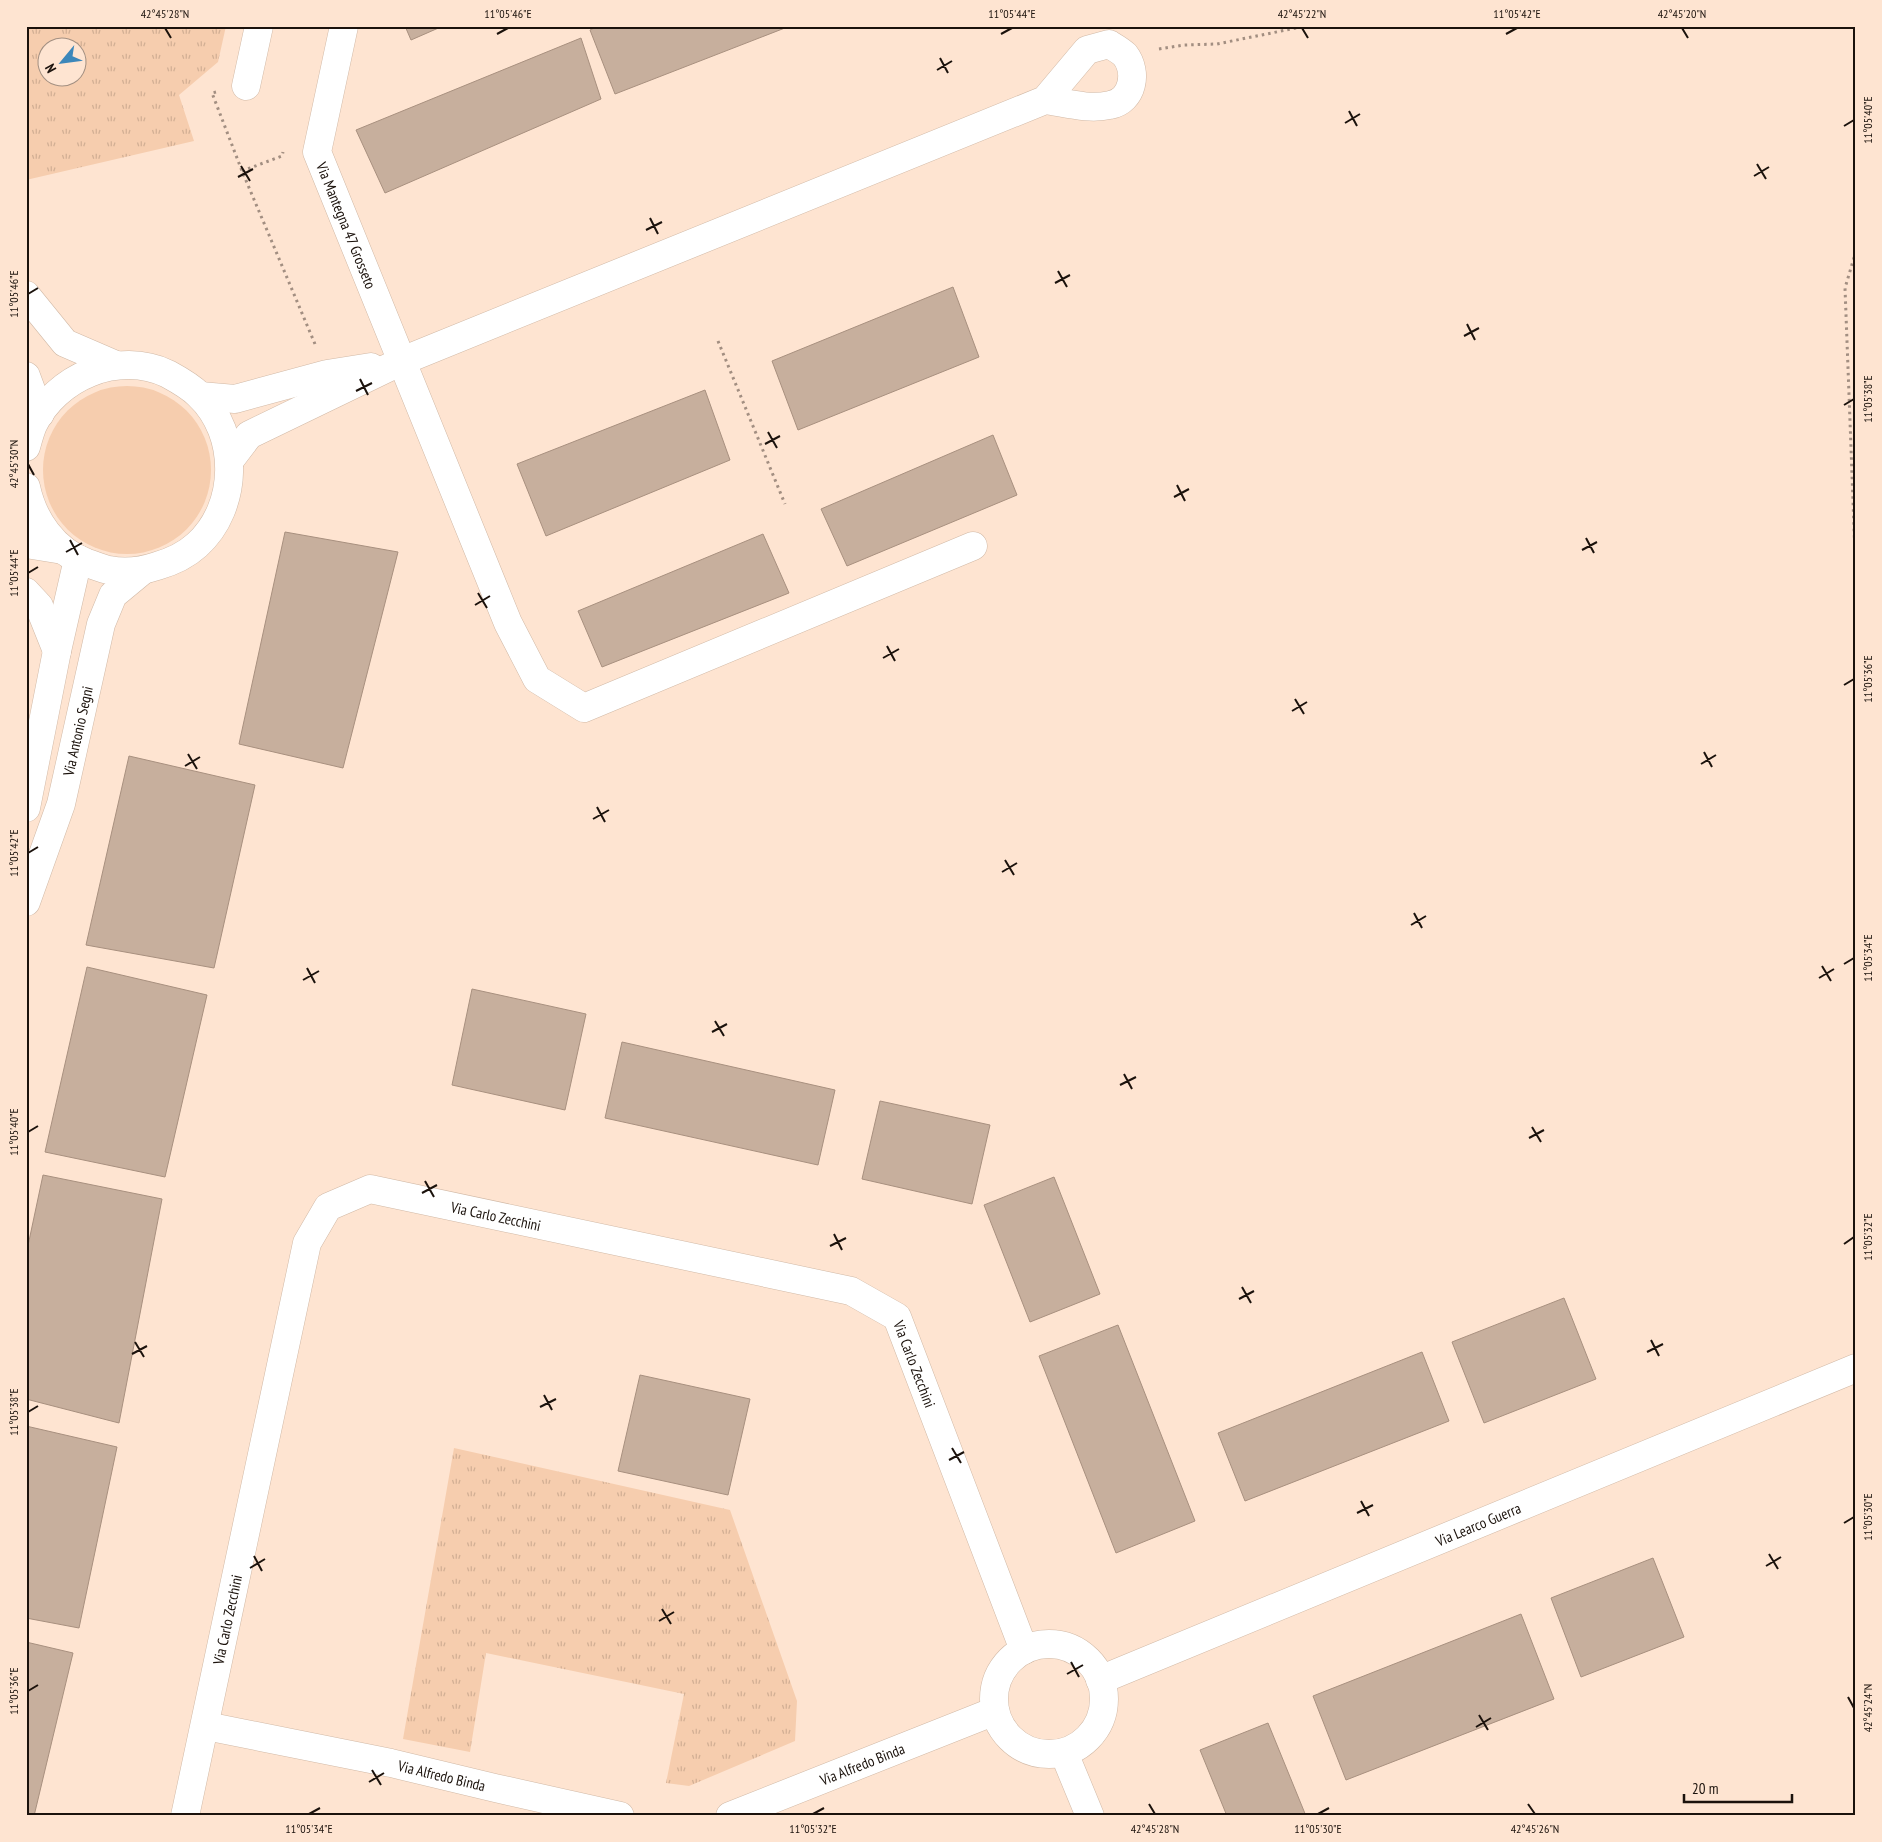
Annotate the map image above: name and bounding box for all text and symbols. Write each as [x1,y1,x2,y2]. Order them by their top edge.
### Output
text: 42°45'28"N [141,6,189,21]
text: 11°05'46"E [484,6,532,21]
text: 11°05'44"E [988,6,1036,21]
text: 42°45'22"N [1278,6,1326,21]
text: 11°05'42"E [1493,6,1541,21]
text: 42°45'20"N [1658,6,1706,21]
north arrow [38,38,88,88]
text: N [41,61,60,76]
text: 11°05'40"E [1860,96,1875,144]
street label: Via Mantegna 47 Grosseto [312,158,381,291]
text: 11°05'46"E [6,270,21,318]
text: 11°05'38"E [1860,375,1875,423]
text: 42°45'30"N [6,440,21,488]
text: 11°05'44"E [6,549,21,597]
text: 11°05'36"E [1860,655,1875,703]
street label: Via Antonio Segni [58,684,96,779]
text: 11°05'42"E [6,829,21,877]
text: 11°05'34"E [1860,934,1875,982]
text: 11°05'40"E [6,1108,21,1156]
street label: Via Carlo Zecchini [448,1197,543,1234]
text: 11°05'32"E [1860,1213,1875,1261]
street label: Via Carlo Zecchini [889,1317,940,1410]
text: 11°05'38"E [6,1388,21,1436]
text: 11°05'30"E [1860,1493,1875,1541]
street label: Via Learco Guerra [1432,1498,1524,1550]
street label: Via Carlo Zecchini [208,1573,246,1667]
text: 11°05'36"E [6,1667,21,1715]
text: 42°45'24"N [1860,1684,1875,1732]
street label: Via Alfredo Binda [816,1738,907,1789]
street label: Via Alfredo Binda [395,1755,488,1795]
scale bar [1684,1772,1792,1804]
text: 20 m [1692,1779,1718,1798]
text: 11°05'34"E [285,1821,333,1836]
text: 11°05'32"E [789,1821,837,1836]
text: 42°45'28"N [1131,1821,1179,1836]
text: 11°05'30"E [1294,1821,1342,1836]
text: 42°45'26"N [1511,1821,1559,1836]

